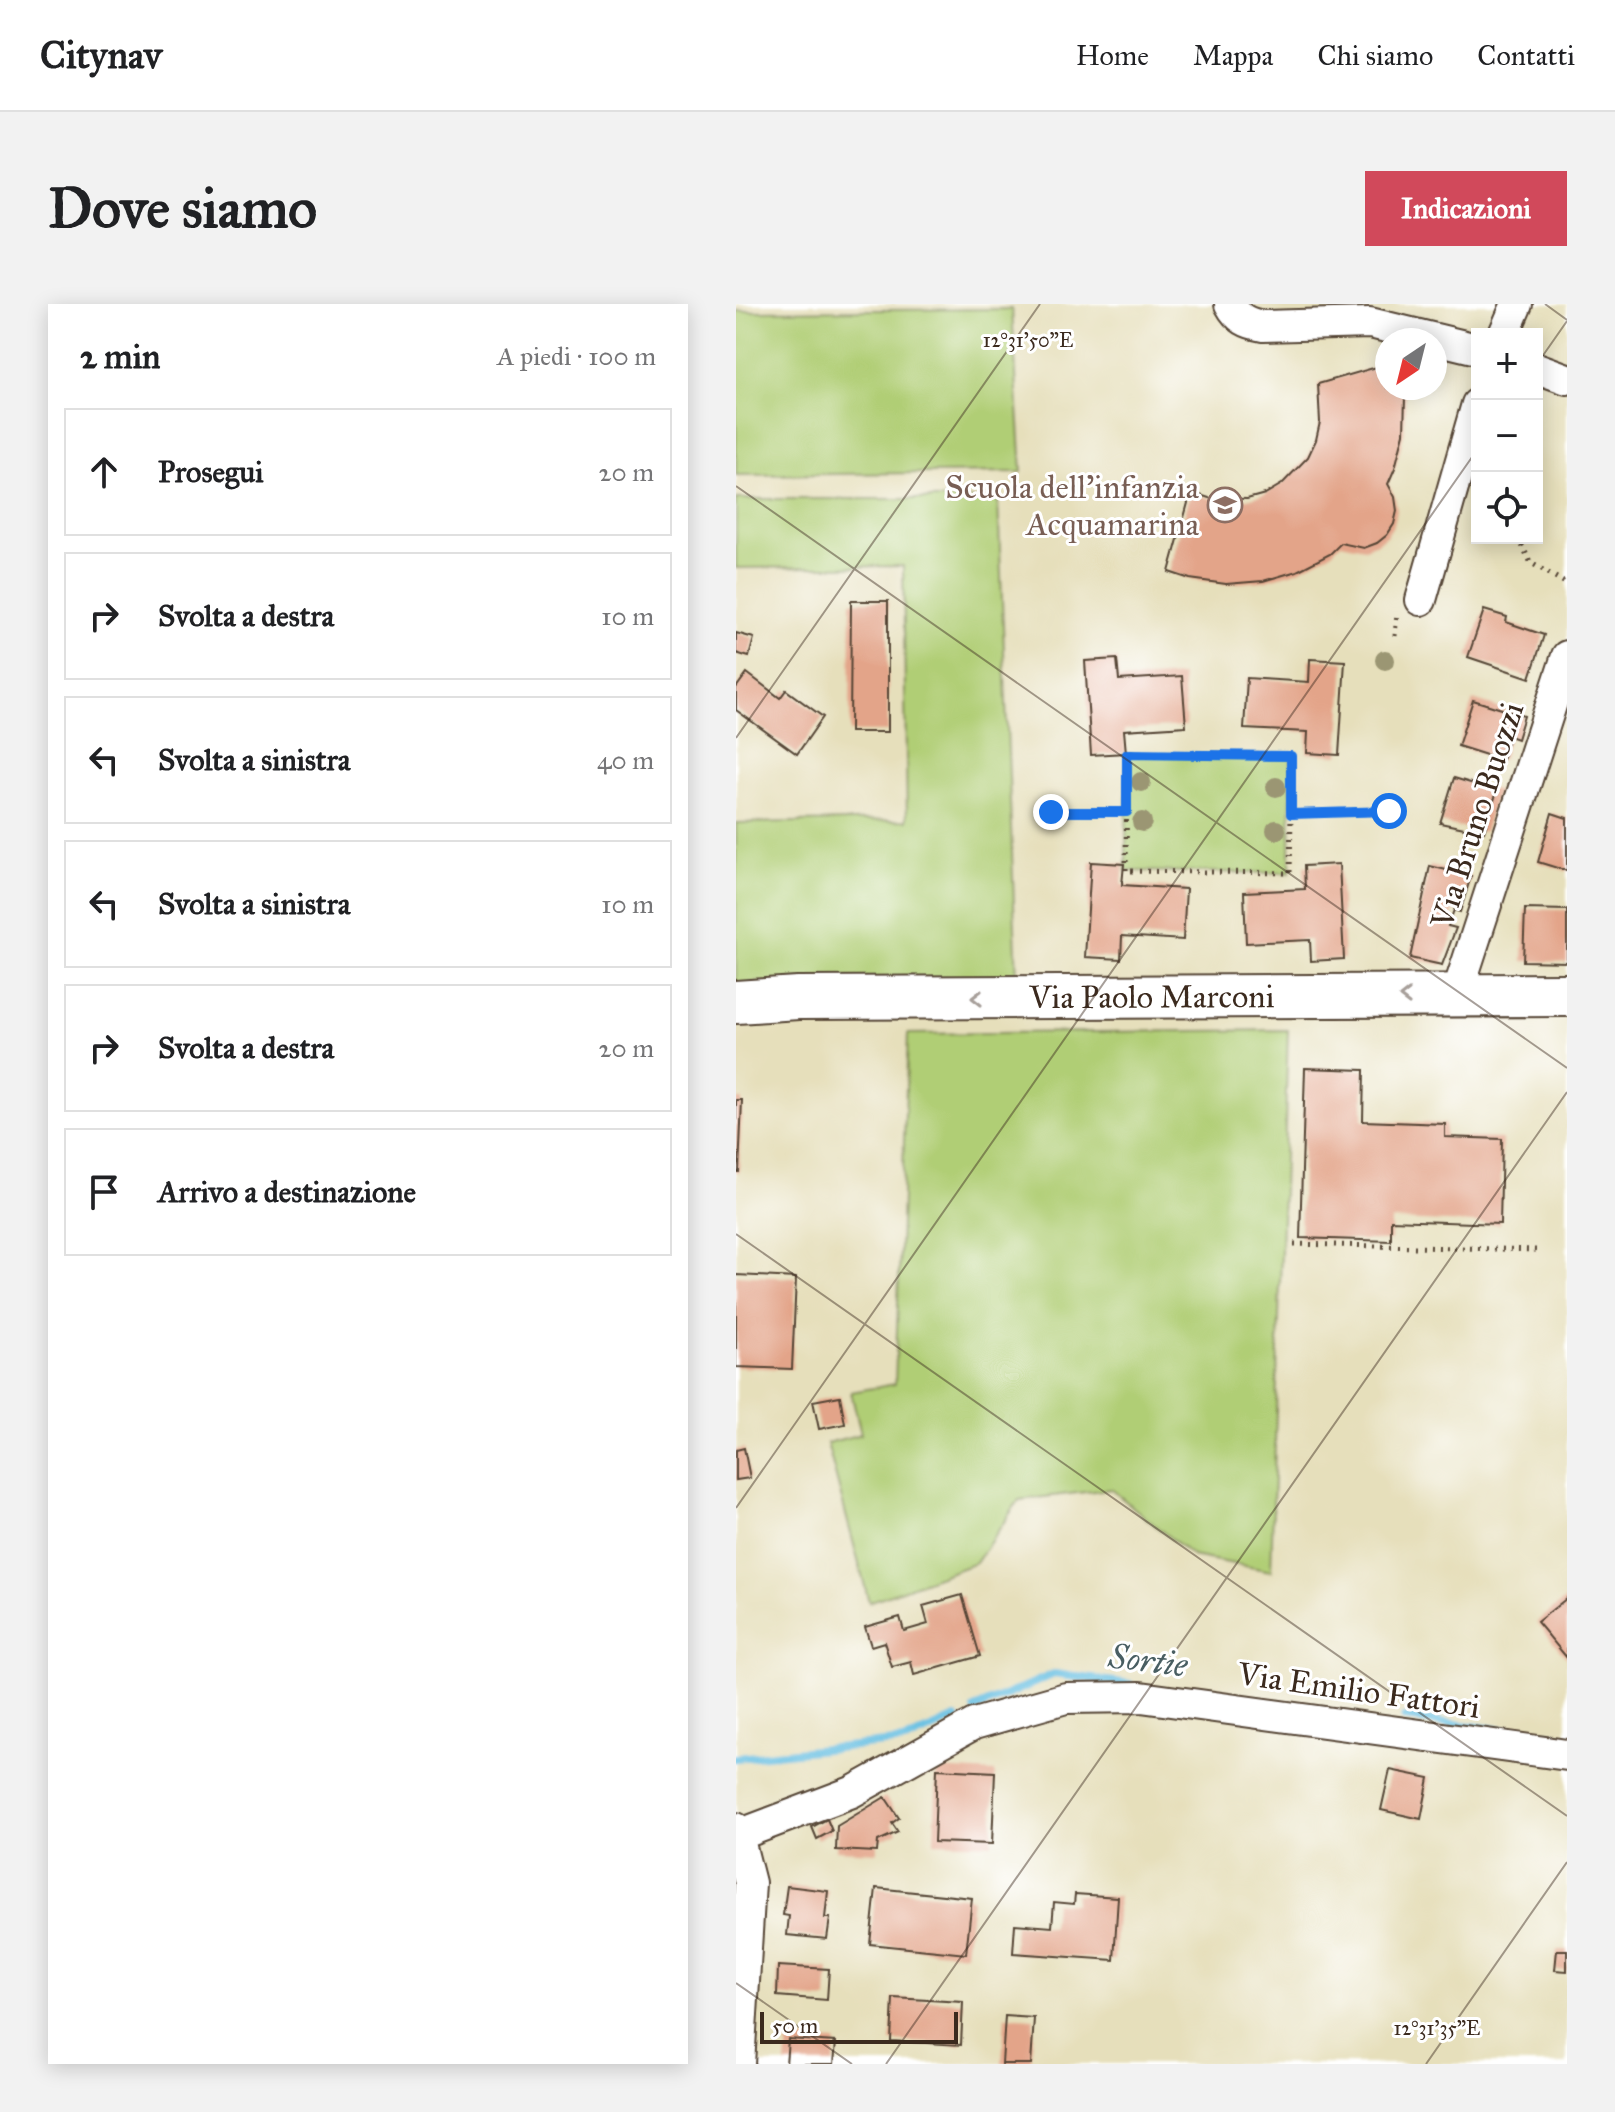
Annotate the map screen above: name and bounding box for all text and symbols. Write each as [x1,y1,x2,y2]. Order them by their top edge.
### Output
text: Citynav [40,32,162,78]
text: Home [1076,38,1149,73]
text: Mappa [1193,38,1273,73]
text: Chi siamo [1317,38,1433,73]
text: Contatti [1477,38,1575,73]
button: Indicazioni [1365,171,1567,246]
text: Dove siamo [48,174,317,242]
text: 12°31'50"E [983,328,1073,352]
north arrow [1375,328,1447,400]
map controls [1471,328,1543,544]
button: + [1471,328,1543,400]
text: 2 min [80,336,160,377]
text: A piedi · 100 m [497,340,656,372]
button: − [1471,400,1543,472]
icon: ahead [82,450,126,494]
text: Prosegui [158,454,263,490]
text: 20 m [599,456,654,488]
place label: Scuola dell'infanzia Acquamarina [945,468,1199,544]
button: locate [1471,472,1543,544]
school or university icon: Scuola dell'infanzia Acquamarina [1206,486,1244,524]
icon: right [82,594,126,638]
text: Svolta a destra [158,598,334,634]
text: 10 m [601,600,654,632]
street label: Via Bruno Buozzi [1422,697,1532,934]
icon: left [82,738,126,782]
text: Svolta a sinistra [158,742,350,778]
text: 40 m [597,744,654,776]
route start [1371,793,1407,829]
route end [1033,794,1069,830]
icon: left [82,882,126,926]
text: Svolta a sinistra [158,886,350,922]
text: 10 m [601,888,654,920]
street label: Via Paolo Marconi [1028,977,1275,1017]
one-way arrow [1398,988,1411,1006]
one-way arrow [970,989,983,1007]
icon: right [82,1026,126,1070]
text: Svolta a destra [158,1030,334,1066]
text: 20 m [599,1032,654,1064]
icon: arrive [82,1170,126,1214]
text: Arrivo a destinazione [158,1174,416,1210]
water label: Sortie [1105,1635,1191,1686]
street label: Via Emilio Fattori [1234,1654,1483,1727]
scale bar [760,2008,958,2044]
text: 50 m [772,2012,818,2039]
text: 12°31'35"E [1394,2016,1480,2040]

